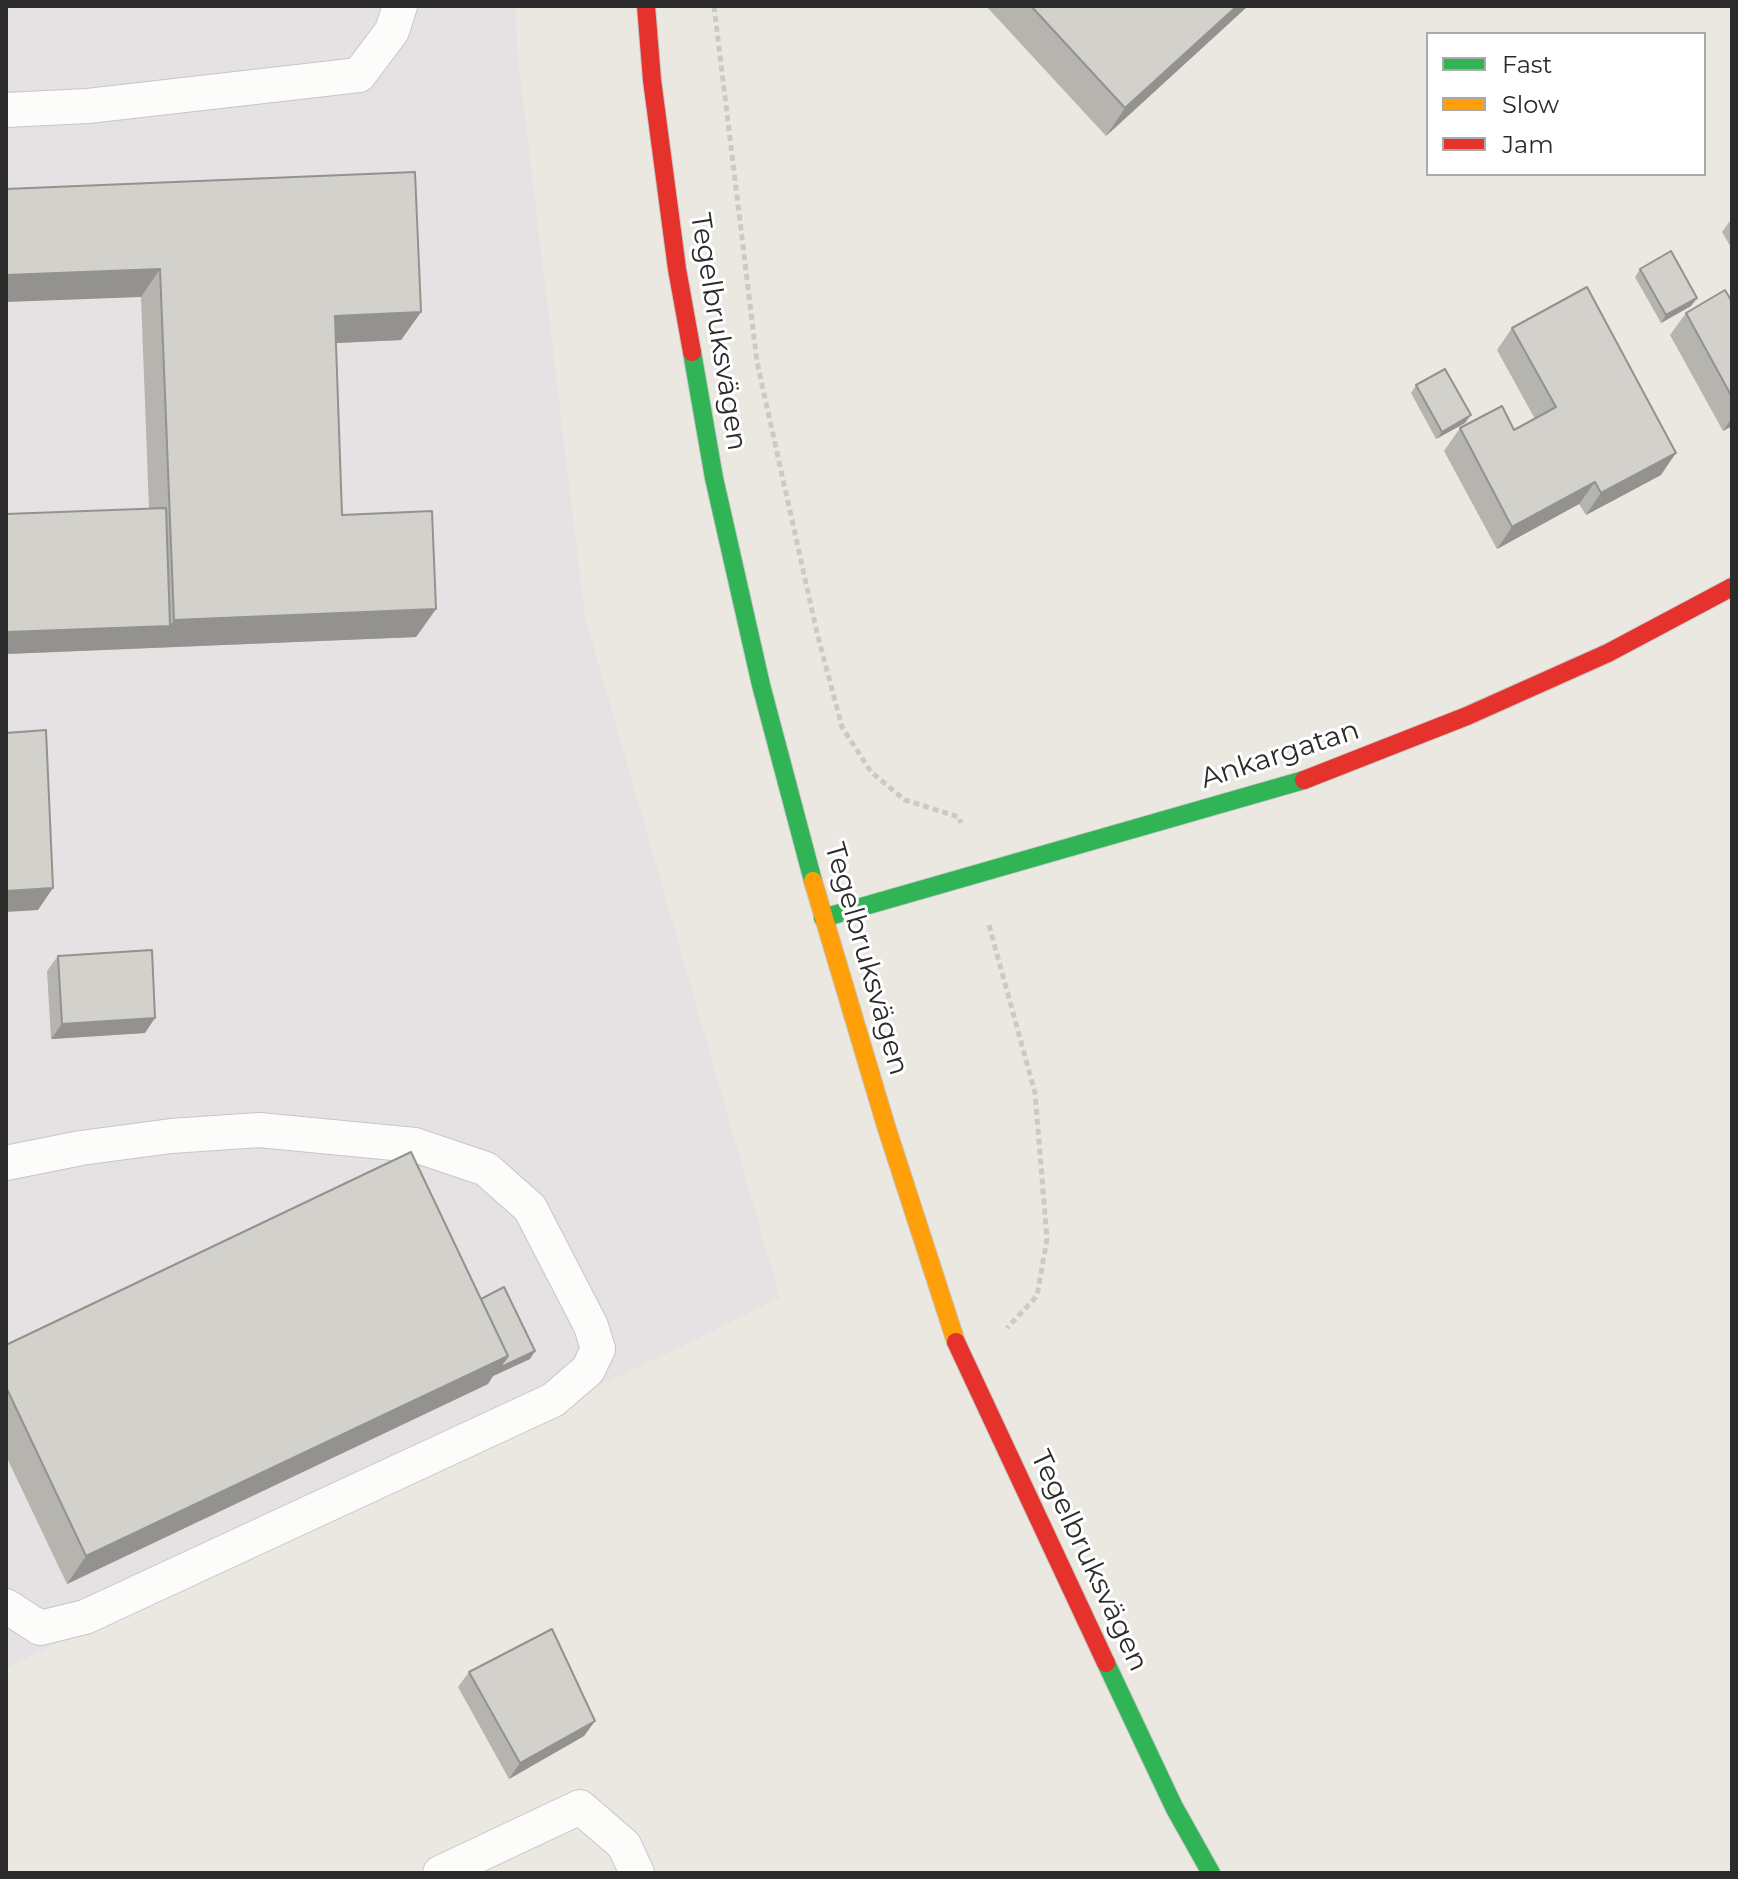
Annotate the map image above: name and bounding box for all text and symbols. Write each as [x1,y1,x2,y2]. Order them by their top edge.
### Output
legend [1426,32,1706,176]
text: Fast [1502,50,1552,79]
text: Slow [1502,90,1559,119]
text: Jam [1502,130,1554,159]
street label: Tegelbruksvägen [683,211,753,453]
street label: Ankargatan [1196,714,1364,796]
street label: Tegelbruksvägen [817,839,915,1079]
street label: Tegelbruksvägen [1023,1445,1155,1677]

